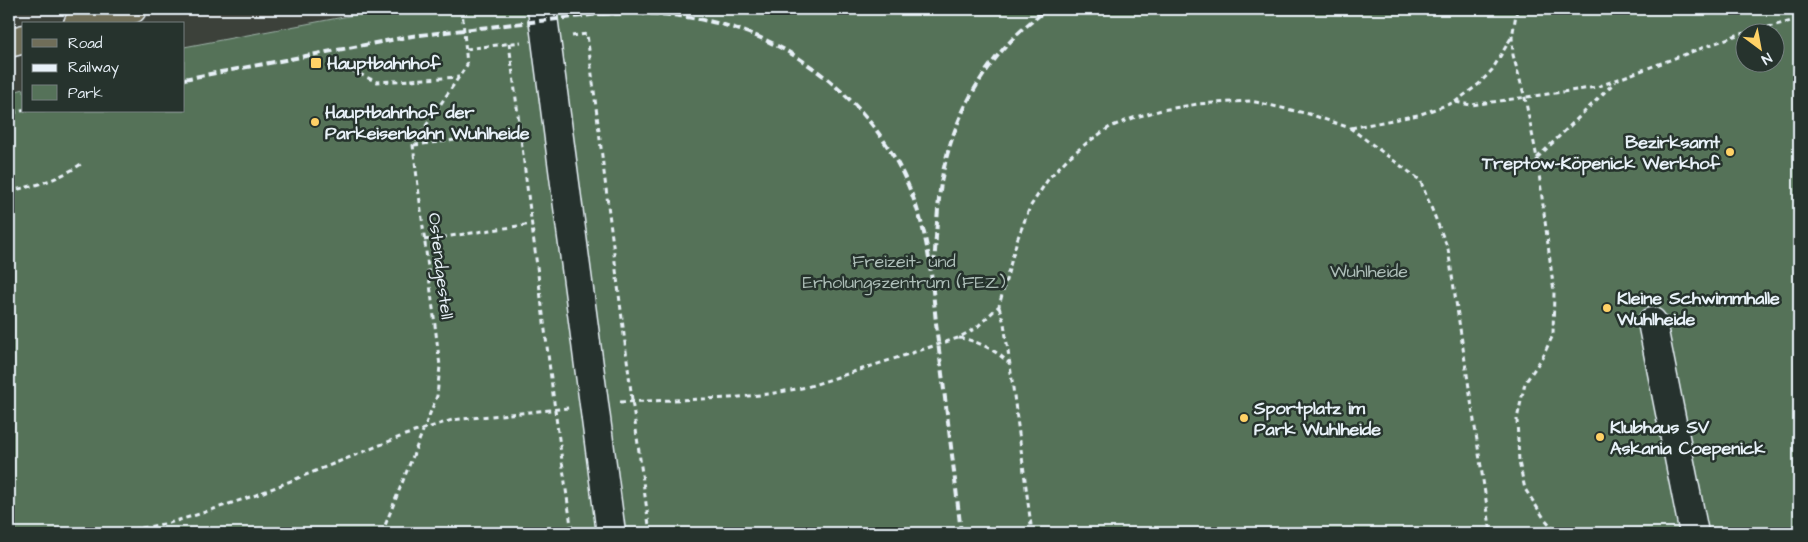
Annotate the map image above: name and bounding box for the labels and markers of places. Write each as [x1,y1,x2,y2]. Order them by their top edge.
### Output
place label: Hauptbahnhof [327,51,442,76]
marker: Hauptbahnhof [309,56,323,70]
place label: Hauptbahnhof der Parkeisenbahn Wuhlheide [325,100,530,146]
marker: Hauptbahnhof der Parkeisenbahn Wuhlheide [309,116,321,128]
place label: Bezirksamt Treptow-Köpenick Werkhof [1481,130,1721,176]
marker: Bezirksamt Treptow-Köpenick Werkhof [1724,146,1736,158]
place label: Kleine Schwimmhalle Wuhlheide [1616,286,1780,332]
marker: Kleine Schwimmhalle Wuhlheide [1601,302,1613,314]
place label: Sportplatz im Park Wuhlheide [1253,396,1381,442]
marker: Sportplatz im Park Wuhlheide [1238,412,1250,424]
place label: Klubhaus SV Askania Coepenick [1610,415,1766,461]
marker: Klubhaus SV Askania Coepenick [1594,431,1606,443]

